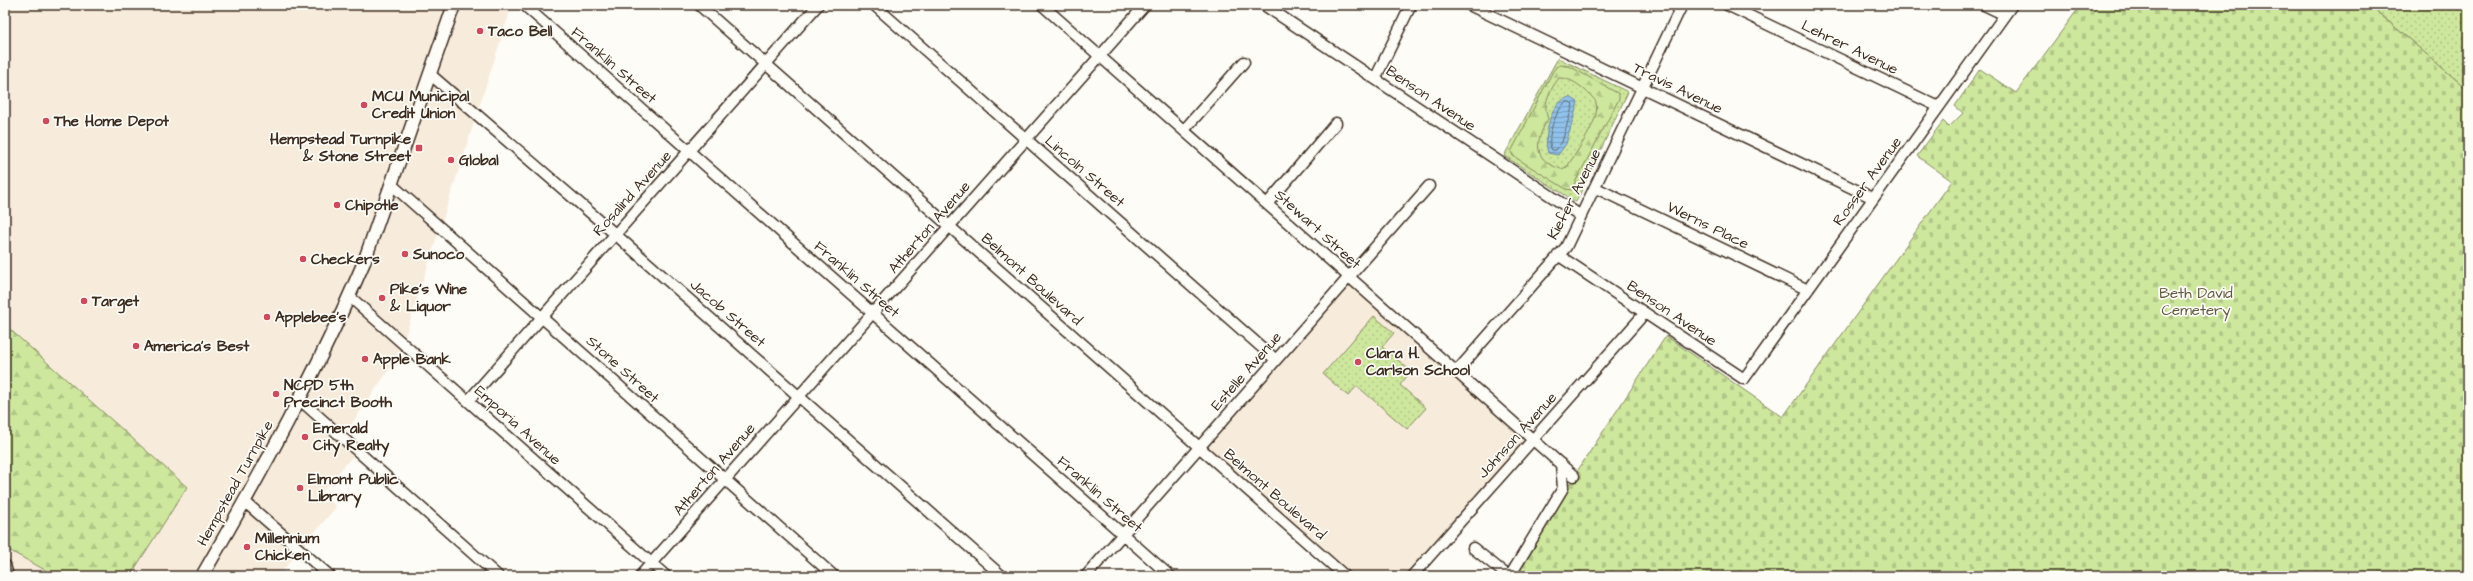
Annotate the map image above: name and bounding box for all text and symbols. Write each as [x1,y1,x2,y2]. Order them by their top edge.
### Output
street label: Lehrer Avenue [1798,15,1902,80]
place label: Taco Bell [487,21,553,42]
street label: Franklin Street [566,22,661,109]
marker: Taco Bell [475,26,485,36]
street label: Travis Avenue [1629,58,1726,119]
street label: Benson Avenue [1382,60,1480,136]
place label: MCU Municipal Credit Union [372,86,470,124]
marker: MCU Municipal Credit Union [359,100,369,110]
place label: The Home Depot [53,111,170,132]
marker: The Home Depot [41,116,51,126]
place label: Hempstead Turnpike & Stone Street [270,129,412,167]
street label: Lincoln Street [1040,131,1129,212]
street label: Rosser Avenue [1828,133,1907,230]
marker: Hempstead Turnpike & Stone Street [414,143,424,153]
street label: Kiefer Avenue [1543,145,1606,243]
street label: Rosalind Avenue [588,146,677,241]
place label: Global [459,150,499,171]
marker: Global [446,155,456,165]
street label: Atherton Avenue [883,177,975,278]
street label: Stewart Street [1270,185,1366,274]
place label: Chipotle [345,195,399,216]
street label: Werns Place [1663,197,1752,254]
marker: Chipotle [332,200,342,210]
street label: Belmont Boulevard [977,228,1087,331]
street label: Franklin Street [809,236,904,323]
place label: Sunoco [412,244,465,265]
place label: Checkers [311,249,380,270]
marker: Sunoco [400,249,410,259]
marker: Checkers [298,254,308,264]
street label: Jacob Street [685,275,770,352]
street label: Benson Avenue [1623,275,1721,351]
place label: Pike’s Wine & Liquor [389,279,467,317]
park label: Beth David Cemetery [2159,283,2233,322]
place label: Target [91,291,140,314]
marker: Pike’s Wine & Liquor [377,293,387,303]
marker: Target [79,296,89,306]
place label: Applebee's [275,307,347,328]
marker: Applebee's [262,312,272,322]
street label: Estelle Avenue [1206,327,1287,415]
street label: Stone Street [581,331,664,408]
place label: America’s Best [144,336,250,357]
marker: America’s Best [131,341,141,351]
place label: Clara H. Carlson School [1366,343,1471,381]
place label: Apple Bank [373,349,452,370]
marker: Apple Bank [360,354,370,364]
marker: Clara H. Carlson School [1353,357,1363,367]
place label: NCPD 5th Precinct Booth [284,375,392,413]
street label: Emporia Avenue [470,381,566,470]
street label: Johnson Avenue [1473,388,1562,483]
marker: NCPD 5th Precinct Booth [271,389,281,399]
street label: Hempstead Turnpike [192,417,279,550]
place label: Emerald City Realty [313,418,390,457]
street label: Atherton Avenue [668,419,760,520]
marker: Emerald City Realty [300,432,310,442]
street label: Belmont Boulevard [1219,444,1331,545]
street label: Franklin Street [1052,451,1147,538]
place label: Elmont Public Library [308,469,399,508]
marker: Elmont Public Library [295,483,305,493]
place label: Millennium Chicken [255,528,319,566]
marker: Millennium Chicken [242,542,252,552]

